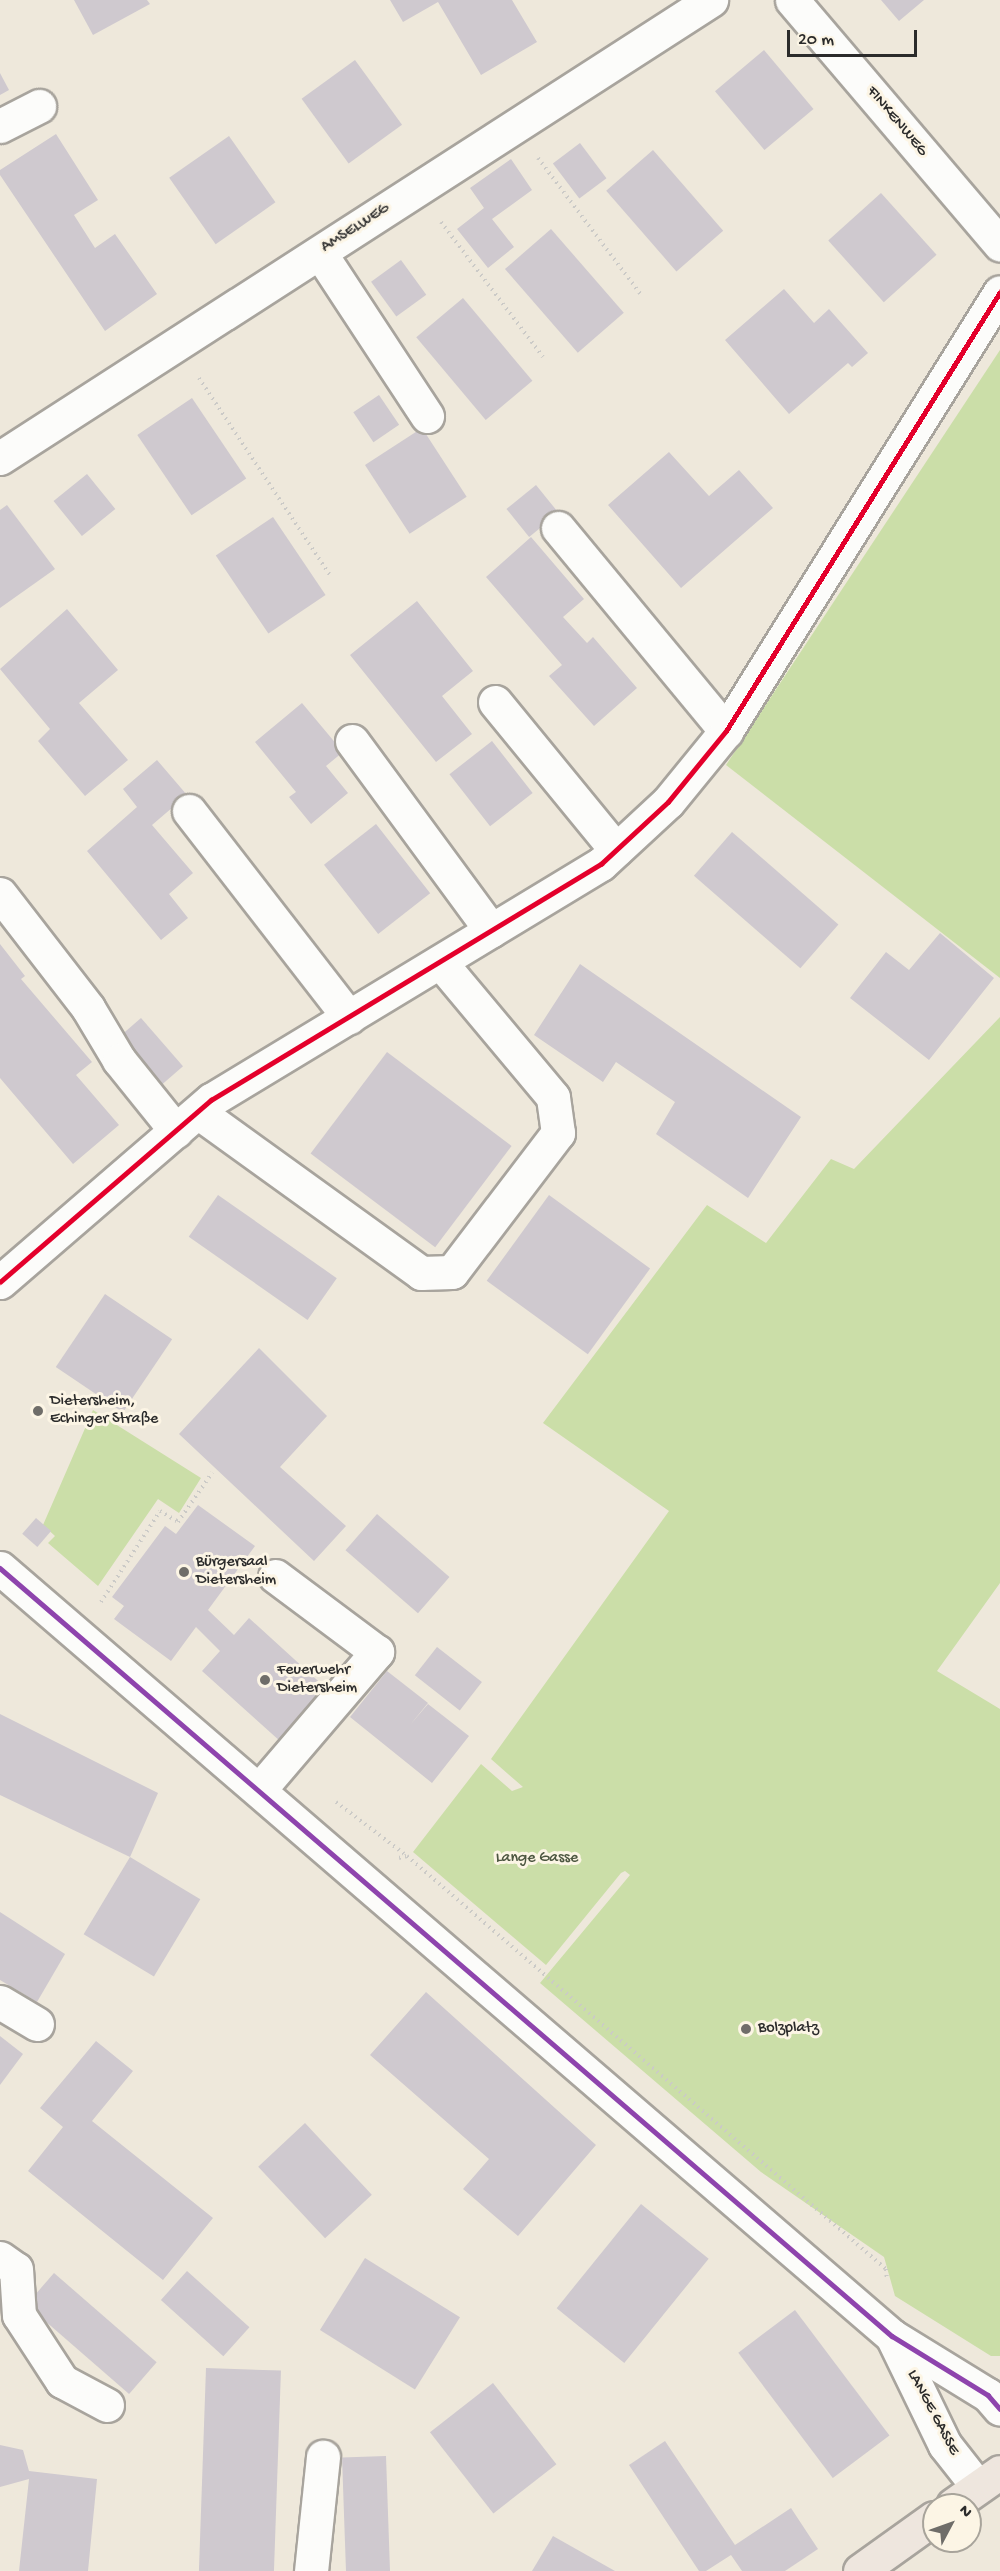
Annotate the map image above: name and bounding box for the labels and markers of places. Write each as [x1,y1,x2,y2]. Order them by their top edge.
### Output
place label: Dietersheim, Echinger Straße [50,1392,158,1430]
marker: Dietersheim, Echinger Straße [31,1404,45,1418]
place label: Bürgersaal Dietersheim [196,1553,276,1591]
marker: Bürgersaal Dietersheim [177,1565,191,1579]
place label: Feuerwehr Dietersheim [277,1661,357,1699]
marker: Feuerwehr Dietersheim [258,1673,272,1687]
place label: Bolzplatz [758,2019,819,2039]
marker: Bolzplatz [739,2022,753,2036]

